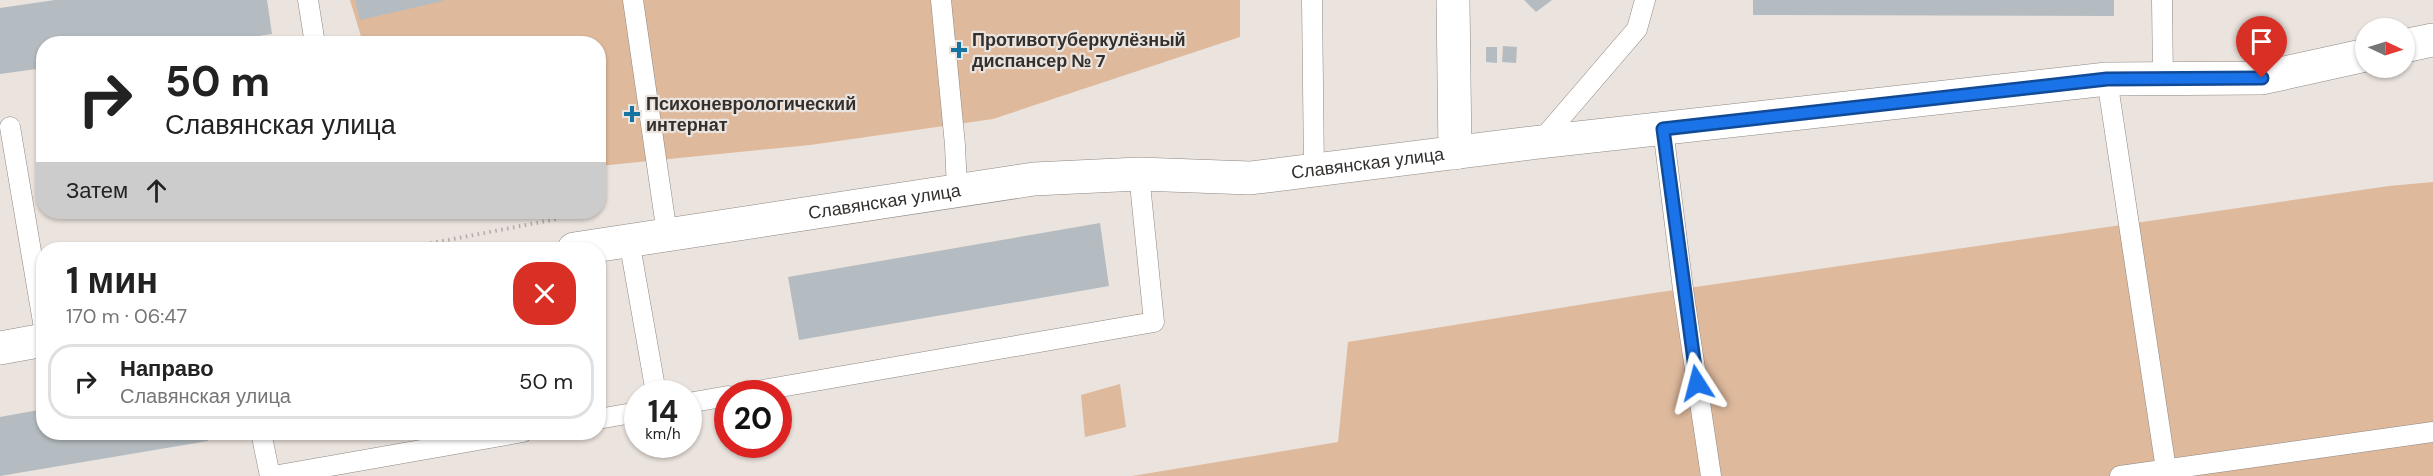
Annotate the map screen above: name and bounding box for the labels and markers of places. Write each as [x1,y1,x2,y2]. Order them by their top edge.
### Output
pin [2236,16,2287,78]
place label: Противотуберкулёзный диспансер № 7 [972,28,1186,73]
marker: Противотуберкулёзный диспансер № 7 [950,41,968,59]
place label: Психоневрологический интернат [646,92,856,137]
marker: Психоневрологический интернат [623,105,641,123]

